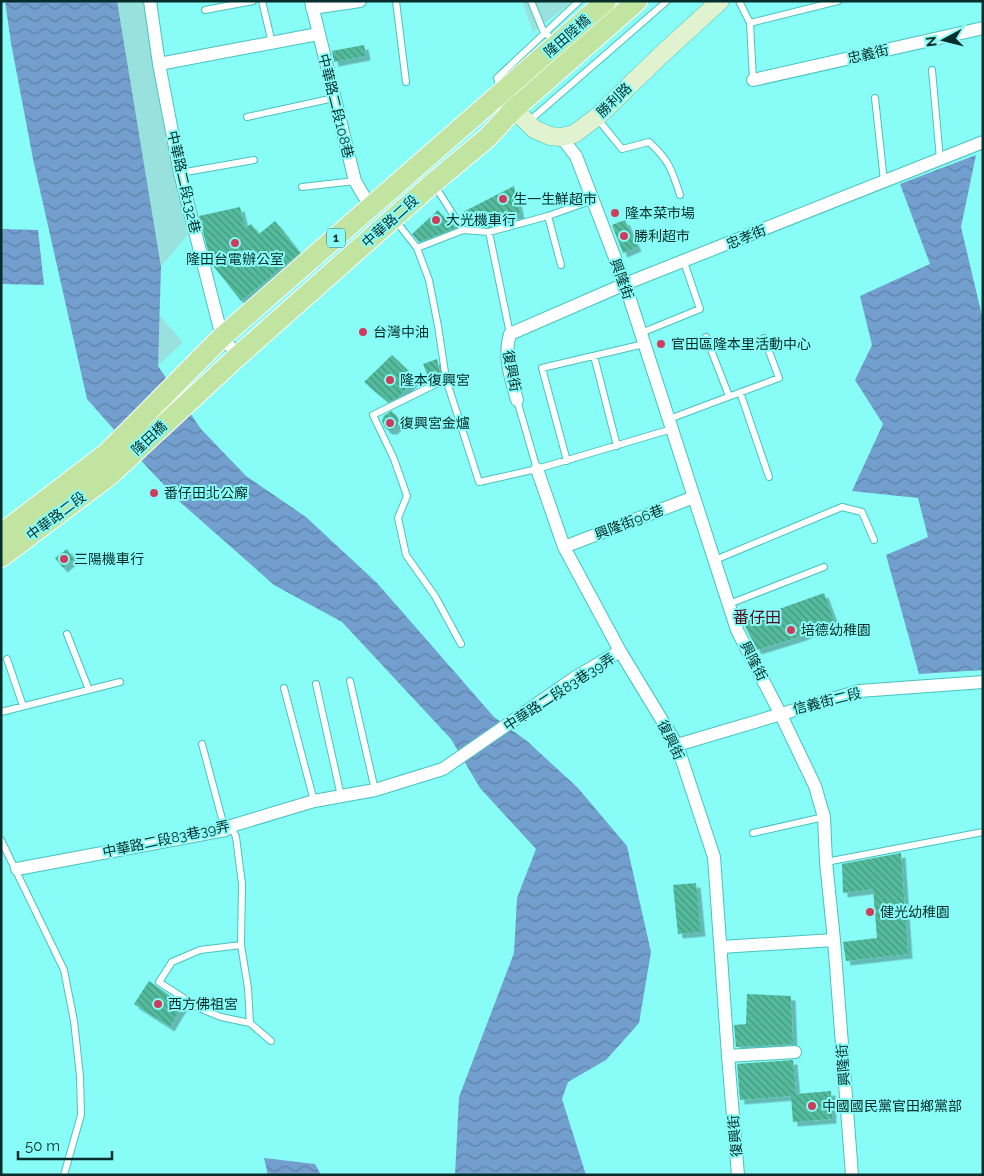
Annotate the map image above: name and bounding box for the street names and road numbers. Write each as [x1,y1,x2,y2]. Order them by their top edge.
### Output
street label: 隆田陸橋 [541,12,593,60]
street label: 忠義街 [846,41,890,67]
street label: 中華路二段108巷 [315,52,357,160]
street label: 勝利路 [593,80,635,120]
street label: 中華路二段132巷 [164,129,204,235]
street label: 中華路二段 [359,192,421,250]
street label: 忠孝街 [724,222,768,252]
road number: 1 [327,228,345,248]
street label: 興隆街 [607,257,637,301]
street label: 復興街 [500,349,524,393]
street label: 隆田橋 [128,418,170,458]
street label: 中華路二段 [23,489,89,543]
street label: 興隆街96巷 [592,502,666,542]
street label: 興隆街 [737,639,771,683]
street label: 中華路二段83巷39弄 [500,650,618,734]
street label: 信義街二段 [791,685,863,717]
street label: 復興街 [655,718,687,762]
street label: 中華路二段83巷39弄 [101,818,231,860]
street label: 興隆街 [834,1043,852,1087]
street label: 復興街 [725,1114,745,1158]

